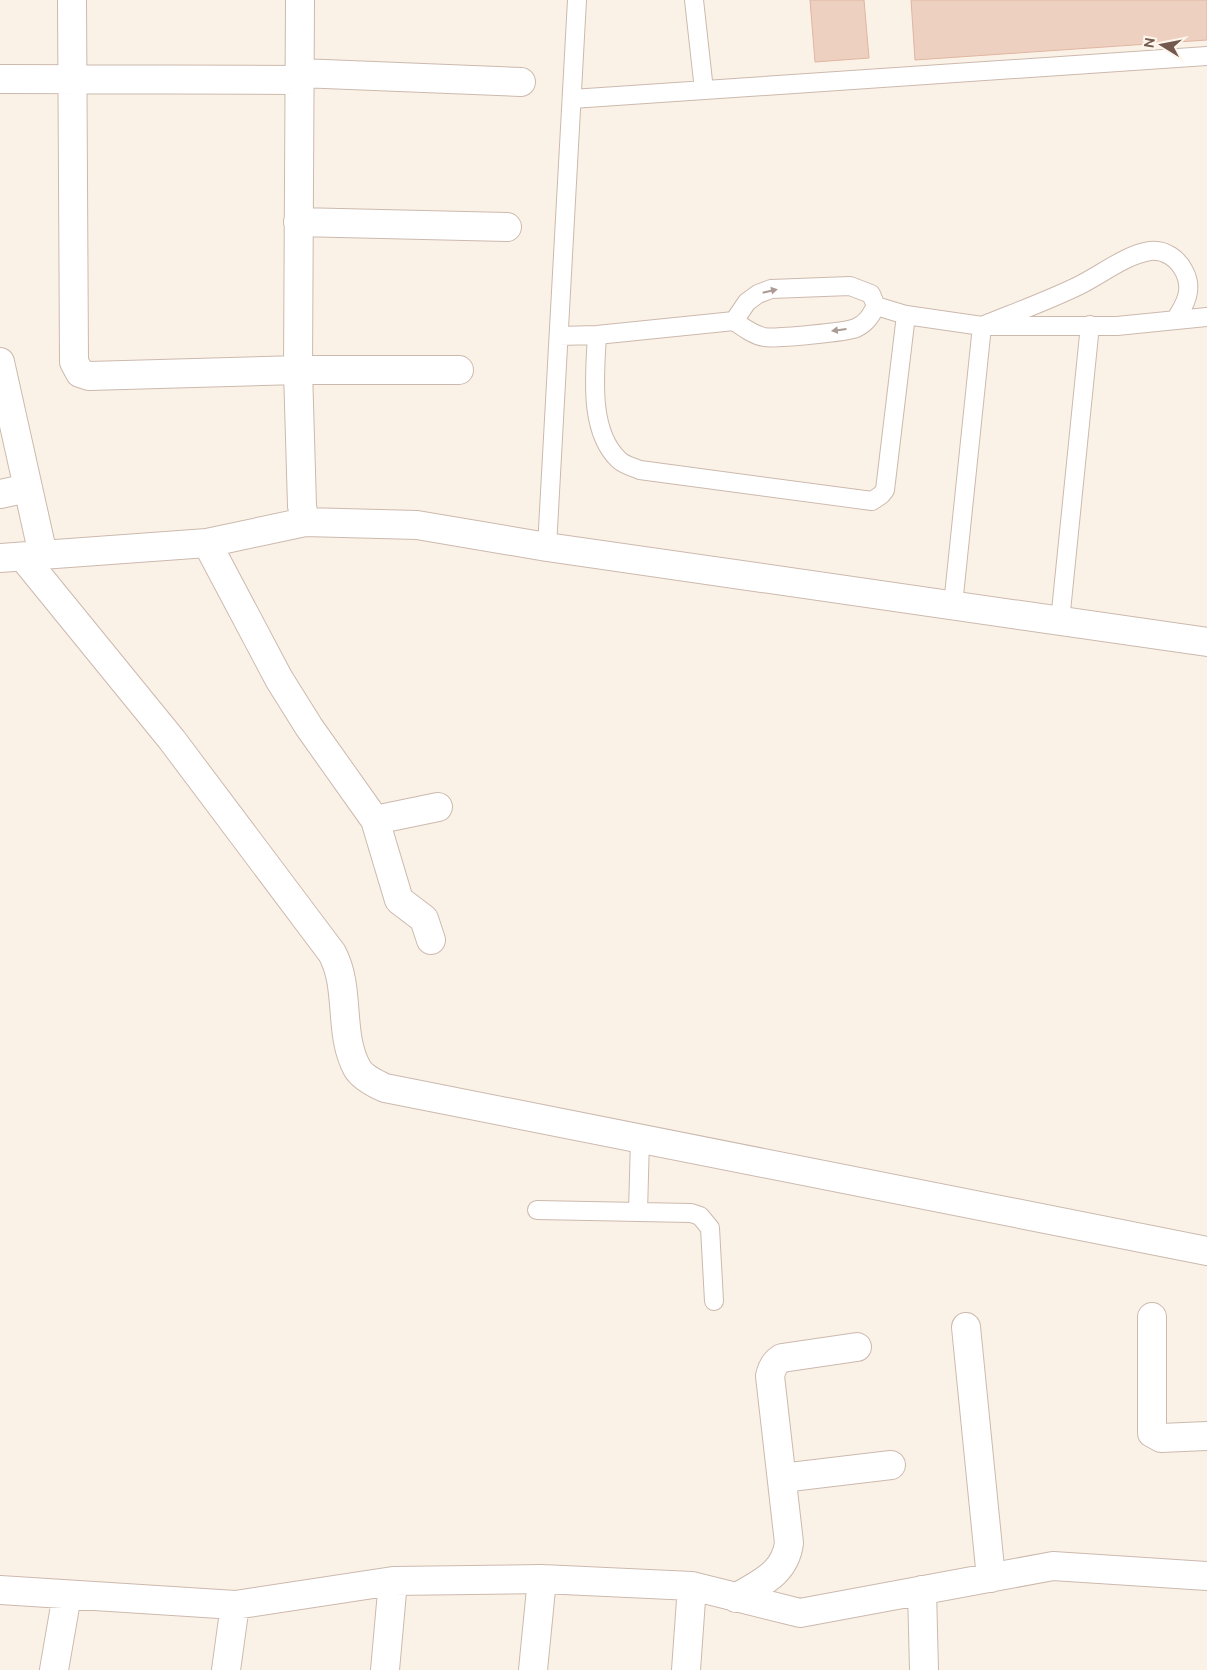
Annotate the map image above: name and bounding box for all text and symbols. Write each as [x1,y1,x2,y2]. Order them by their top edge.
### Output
north arrow [1137,20,1187,70]
text: N [1140,36,1158,49]
one-way arrow [762,287,777,295]
one-way arrow [830,326,846,334]

